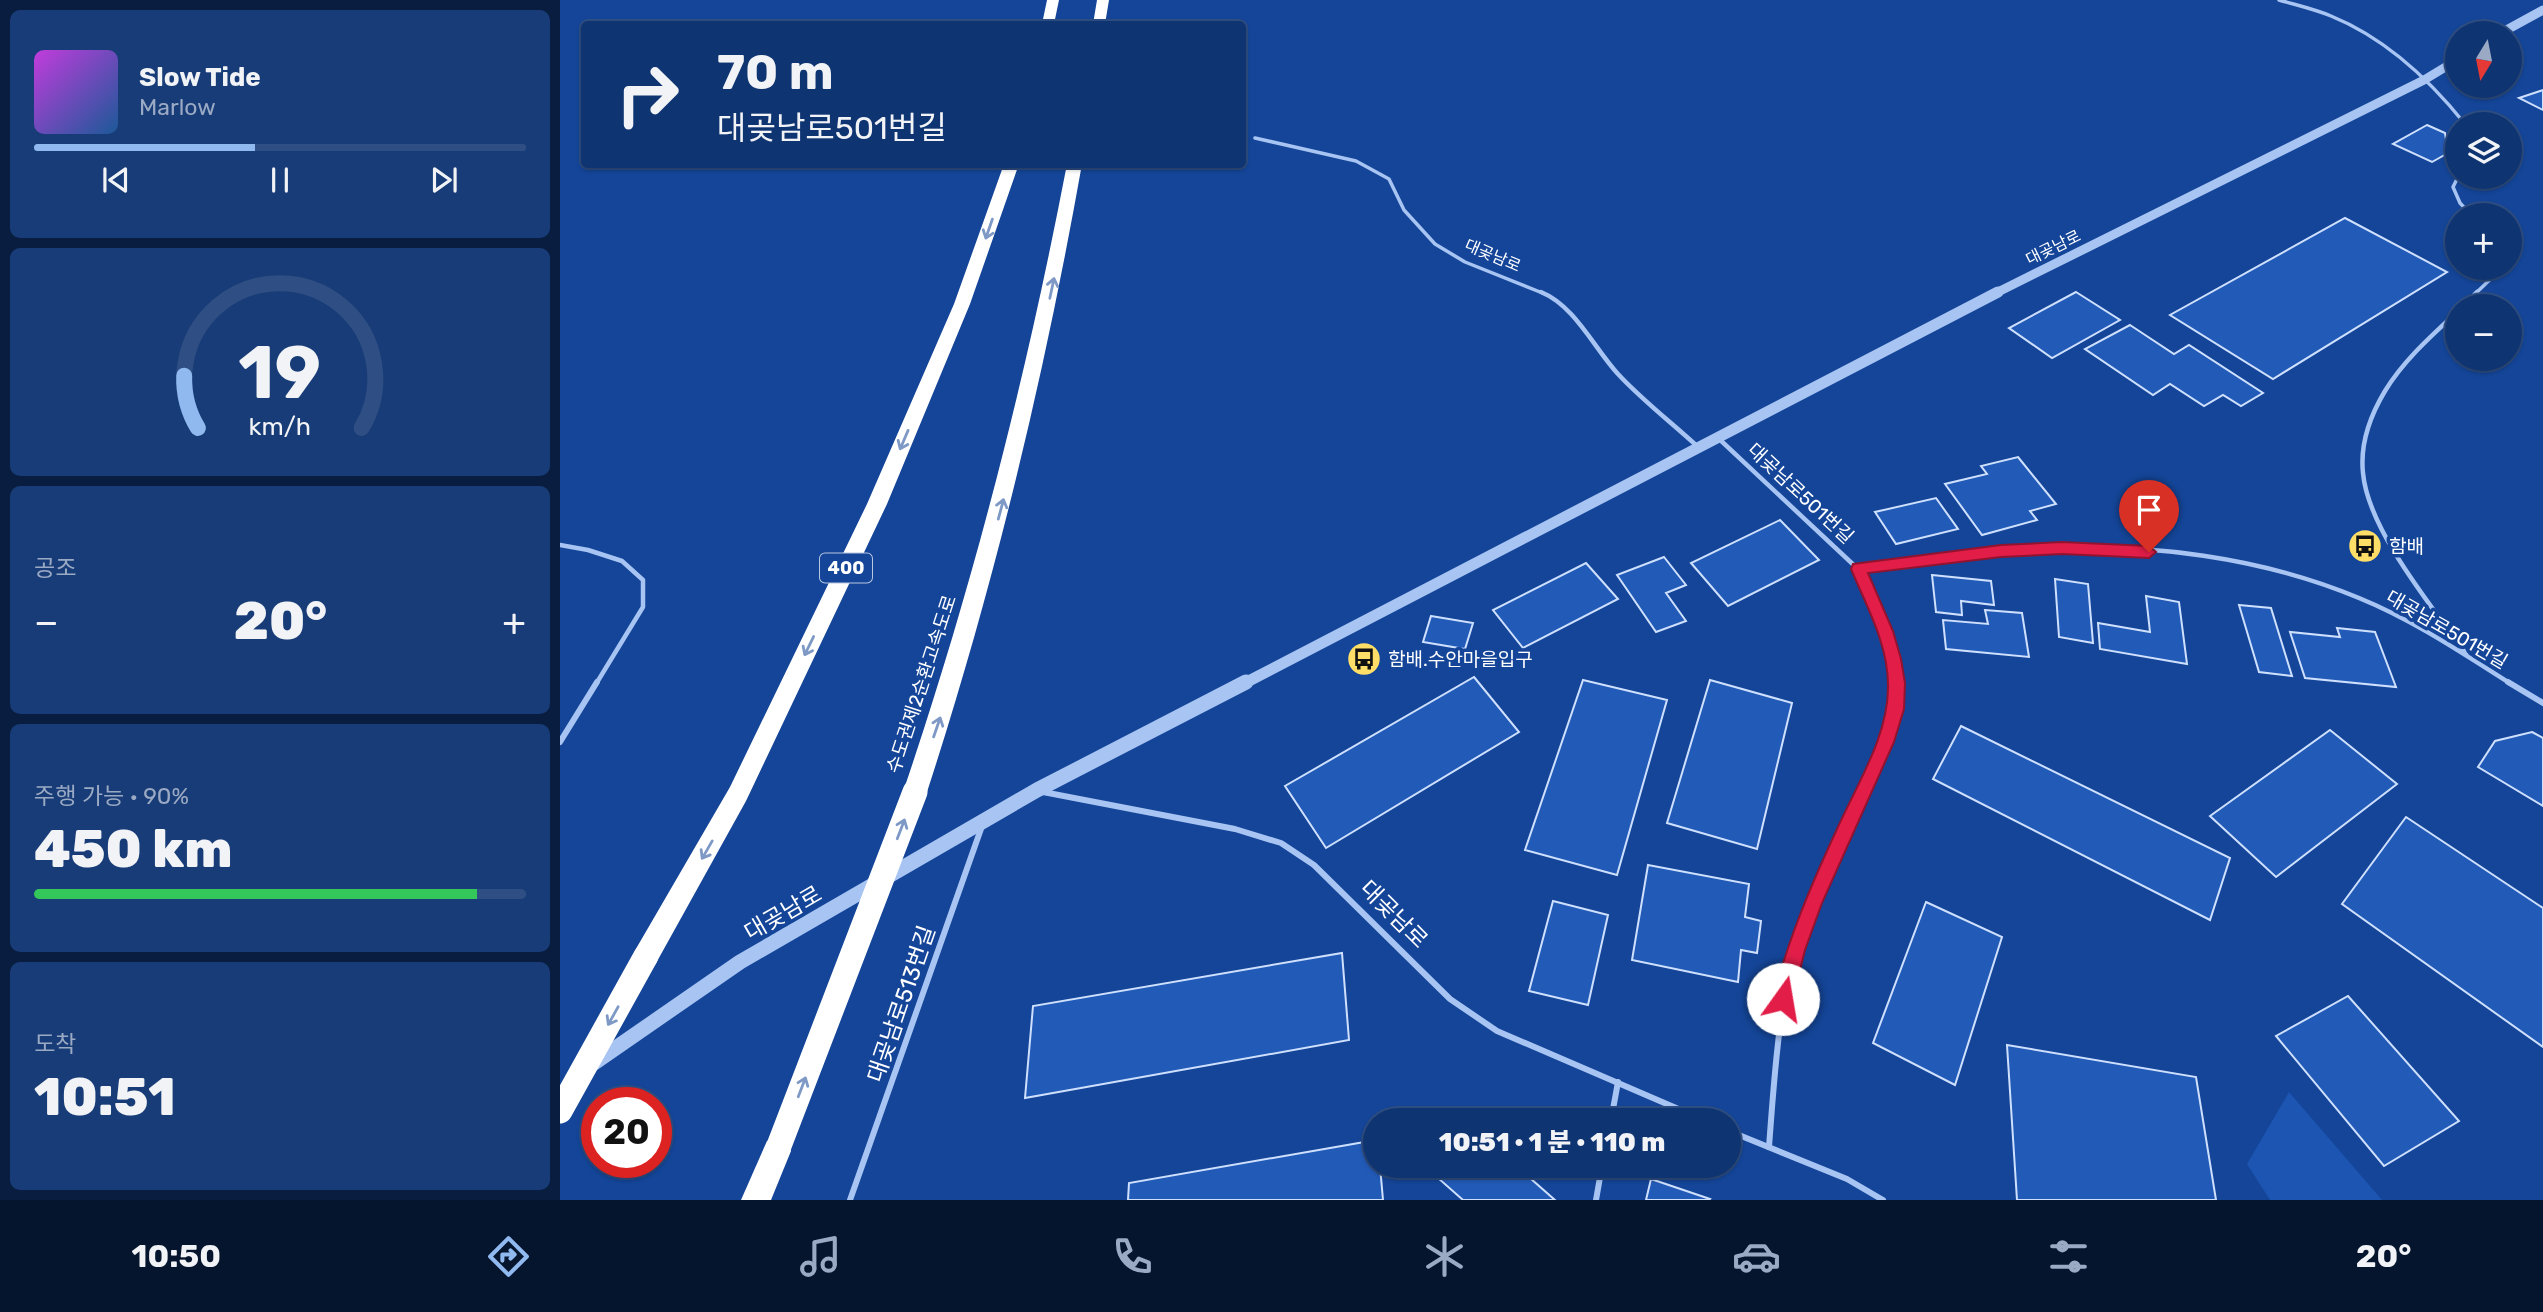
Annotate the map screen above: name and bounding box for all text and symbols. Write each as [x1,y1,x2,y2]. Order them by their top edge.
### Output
north arrow [2445,21,2522,98]
map controls [2445,21,2522,371]
text: 70 m [717,43,834,101]
icon: right [602,49,693,140]
text: Slow Tide [139,62,261,93]
text: Marlow [139,93,216,121]
text: 대곶남로501번길 [717,109,947,147]
button: layers [2445,112,2522,189]
icon: previous [97,161,135,199]
icon: pause [261,161,299,199]
icon: next [425,161,463,199]
button: + [2445,203,2522,280]
one-way arrow [982,217,994,239]
street label: 대곶남로 [2023,226,2084,269]
street label: 대곶남로 [1462,235,1524,276]
one-way arrow [1046,277,1060,300]
button: − [2445,294,2522,371]
text: 19 [239,330,321,416]
text: km/h [249,412,311,441]
one-way arrow [897,429,910,450]
street label: 대곶남로501번길 [1743,438,1858,548]
pin [2119,480,2179,552]
icon: arrive [2130,491,2168,529]
one-way arrow [995,498,1008,520]
bus stop icon: 함배 [2346,527,2384,565]
place label: 함배 [2389,535,2424,558]
text: 공조 [34,554,76,582]
road number: 400 [820,554,872,582]
street label: 대곶남로501번길 [2382,585,2512,673]
text: 20° [234,590,327,652]
street label: 수도권제2순환고속도로 [882,592,961,776]
text: − [34,599,59,645]
text: + [502,599,526,645]
one-way arrow [801,635,815,656]
bus stop icon: 함배.수안마을입구 [1345,640,1383,678]
place label: 함배.수안마을입구 [1388,648,1533,671]
one-way arrow [932,717,944,739]
text: 주행 가능 · 90% [34,782,189,810]
text: 450 km [34,818,232,880]
one-way arrow [895,818,908,840]
one-way arrow [700,839,714,859]
street label: 대곶남로 [1354,874,1434,954]
street label: 대곶남로 [739,880,827,946]
street label: 대곶남로513번길 [861,922,941,1086]
position arrow [1746,962,1820,1036]
one-way arrow [606,1005,619,1026]
text: 도착 [34,1030,76,1058]
text: 10:51 [34,1066,176,1128]
one-way arrow [796,1076,809,1098]
speed limit sign: 20 [581,1087,672,1178]
text: 10:51 · 1 분 · 110 m [1439,1127,1665,1158]
icon: directions [484,1232,533,1281]
icon: music [796,1232,845,1281]
icon: phone [1108,1232,1157,1281]
icon: climate [1420,1232,1469,1281]
icon: car [1732,1232,1781,1281]
icon: filters [2044,1232,2093,1281]
text: 10:50 [131,1237,221,1275]
text: 20° [2356,1237,2411,1275]

